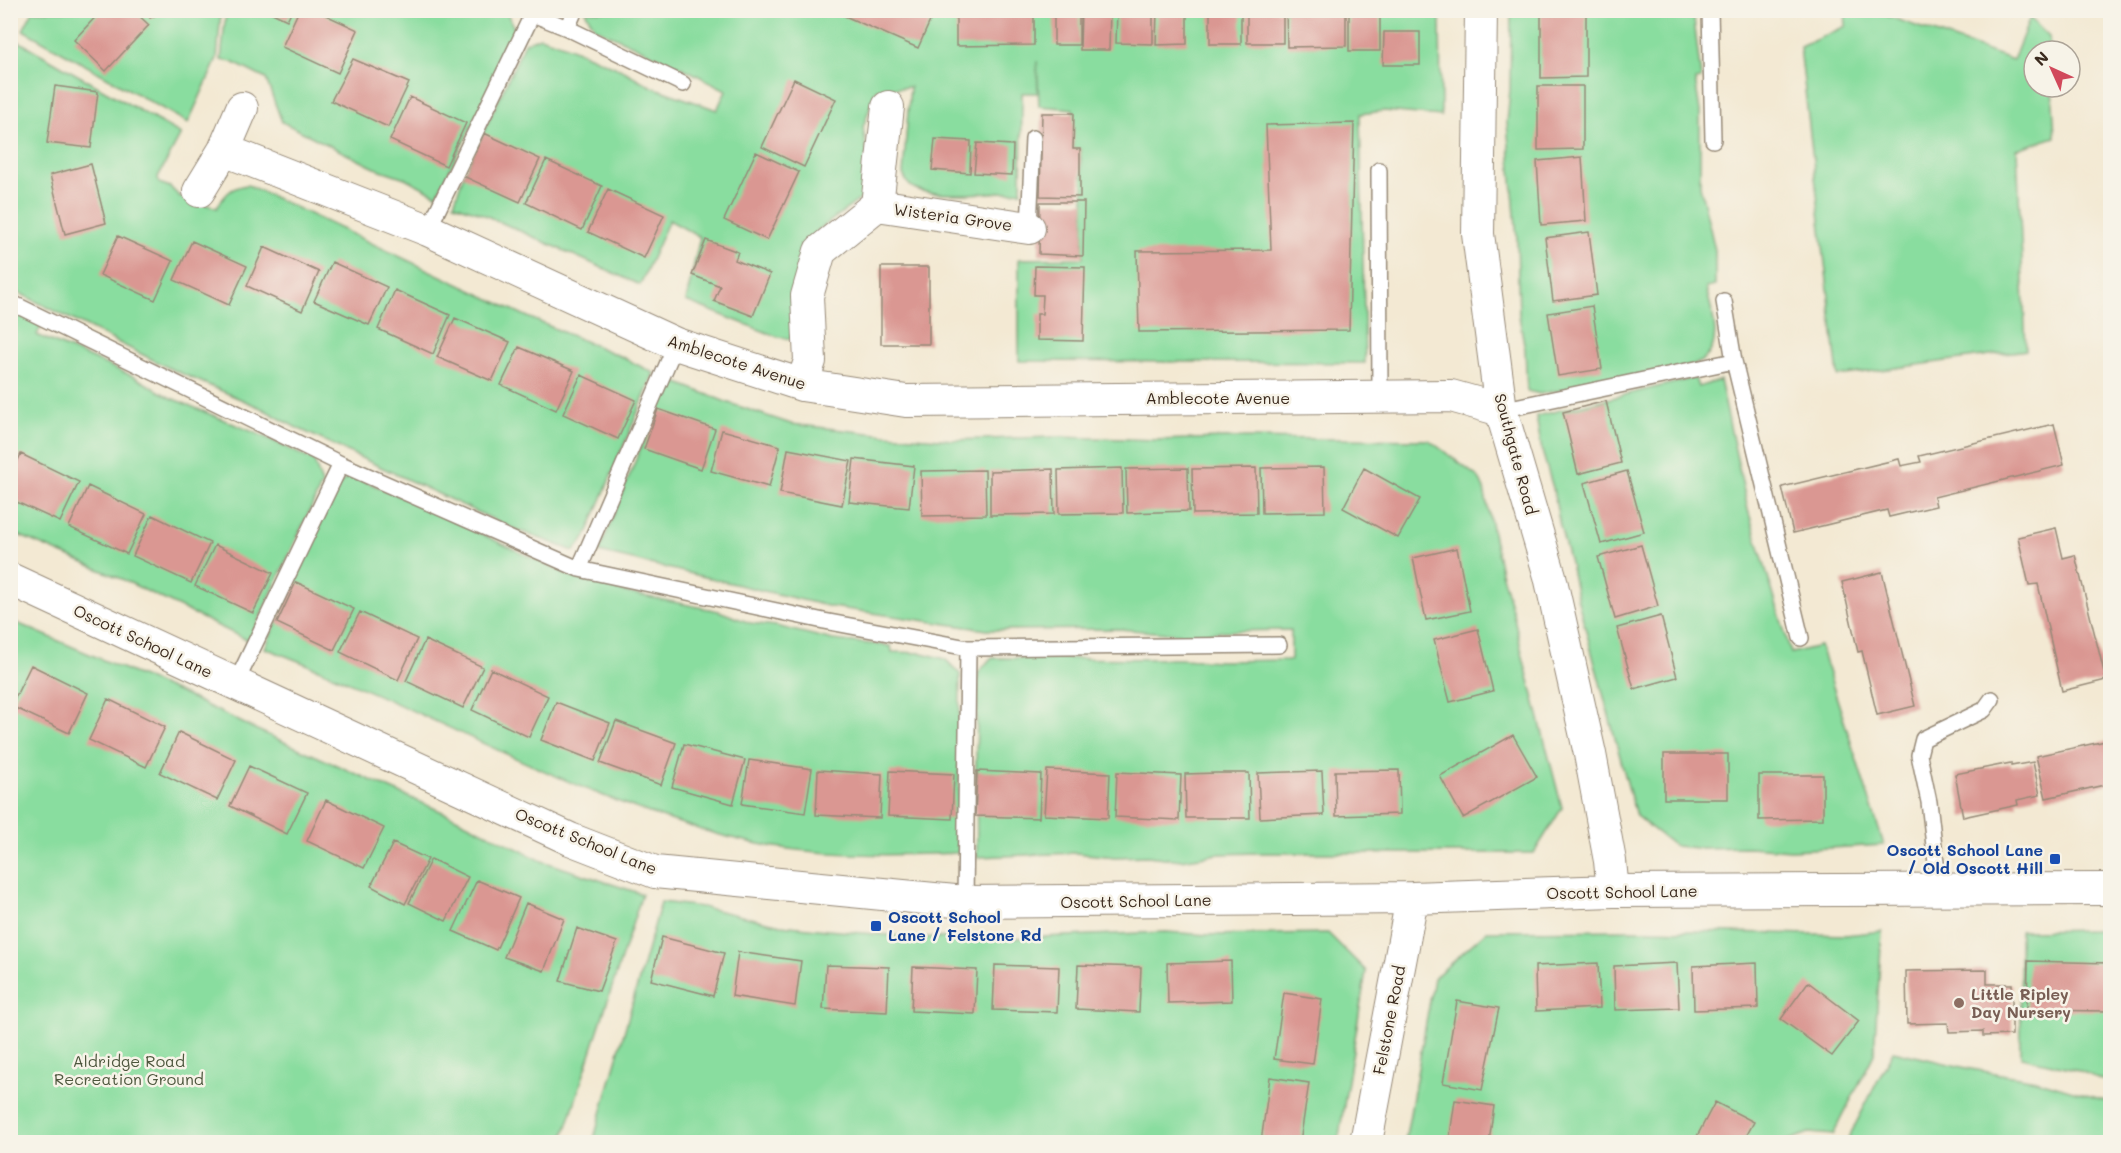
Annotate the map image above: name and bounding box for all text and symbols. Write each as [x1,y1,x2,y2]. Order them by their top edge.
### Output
north arrow [2022,39,2082,99]
text: N [2029,46,2053,70]
street label: Wisteria Grove [892,198,1014,235]
street label: Amblecote Avenue [665,329,809,394]
street label: Amblecote Avenue [1146,387,1290,408]
street label: Southgate Road [1490,391,1543,517]
street label: Oscott School Lane [70,599,216,682]
street label: Oscott School Lane [512,802,660,879]
place label: Oscott School Lane / Old Oscott Hill [1886,839,2043,878]
marker: Oscott School Lane / Old Oscott Hill [2048,852,2062,866]
street label: Oscott School Lane [1546,880,1698,903]
street label: Oscott School Lane [1060,889,1212,912]
place label: Oscott School Lane / Felstone Rd [888,906,1041,945]
marker: Oscott School Lane / Felstone Rd [869,919,883,933]
street label: Felstone Road [1368,963,1409,1076]
place label: Little Ripley Day Nursery [1971,983,2071,1022]
marker: Little Ripley Day Nursery [1952,996,1966,1010]
park label: Aldridge Road Recreation Ground [54,1050,204,1089]

